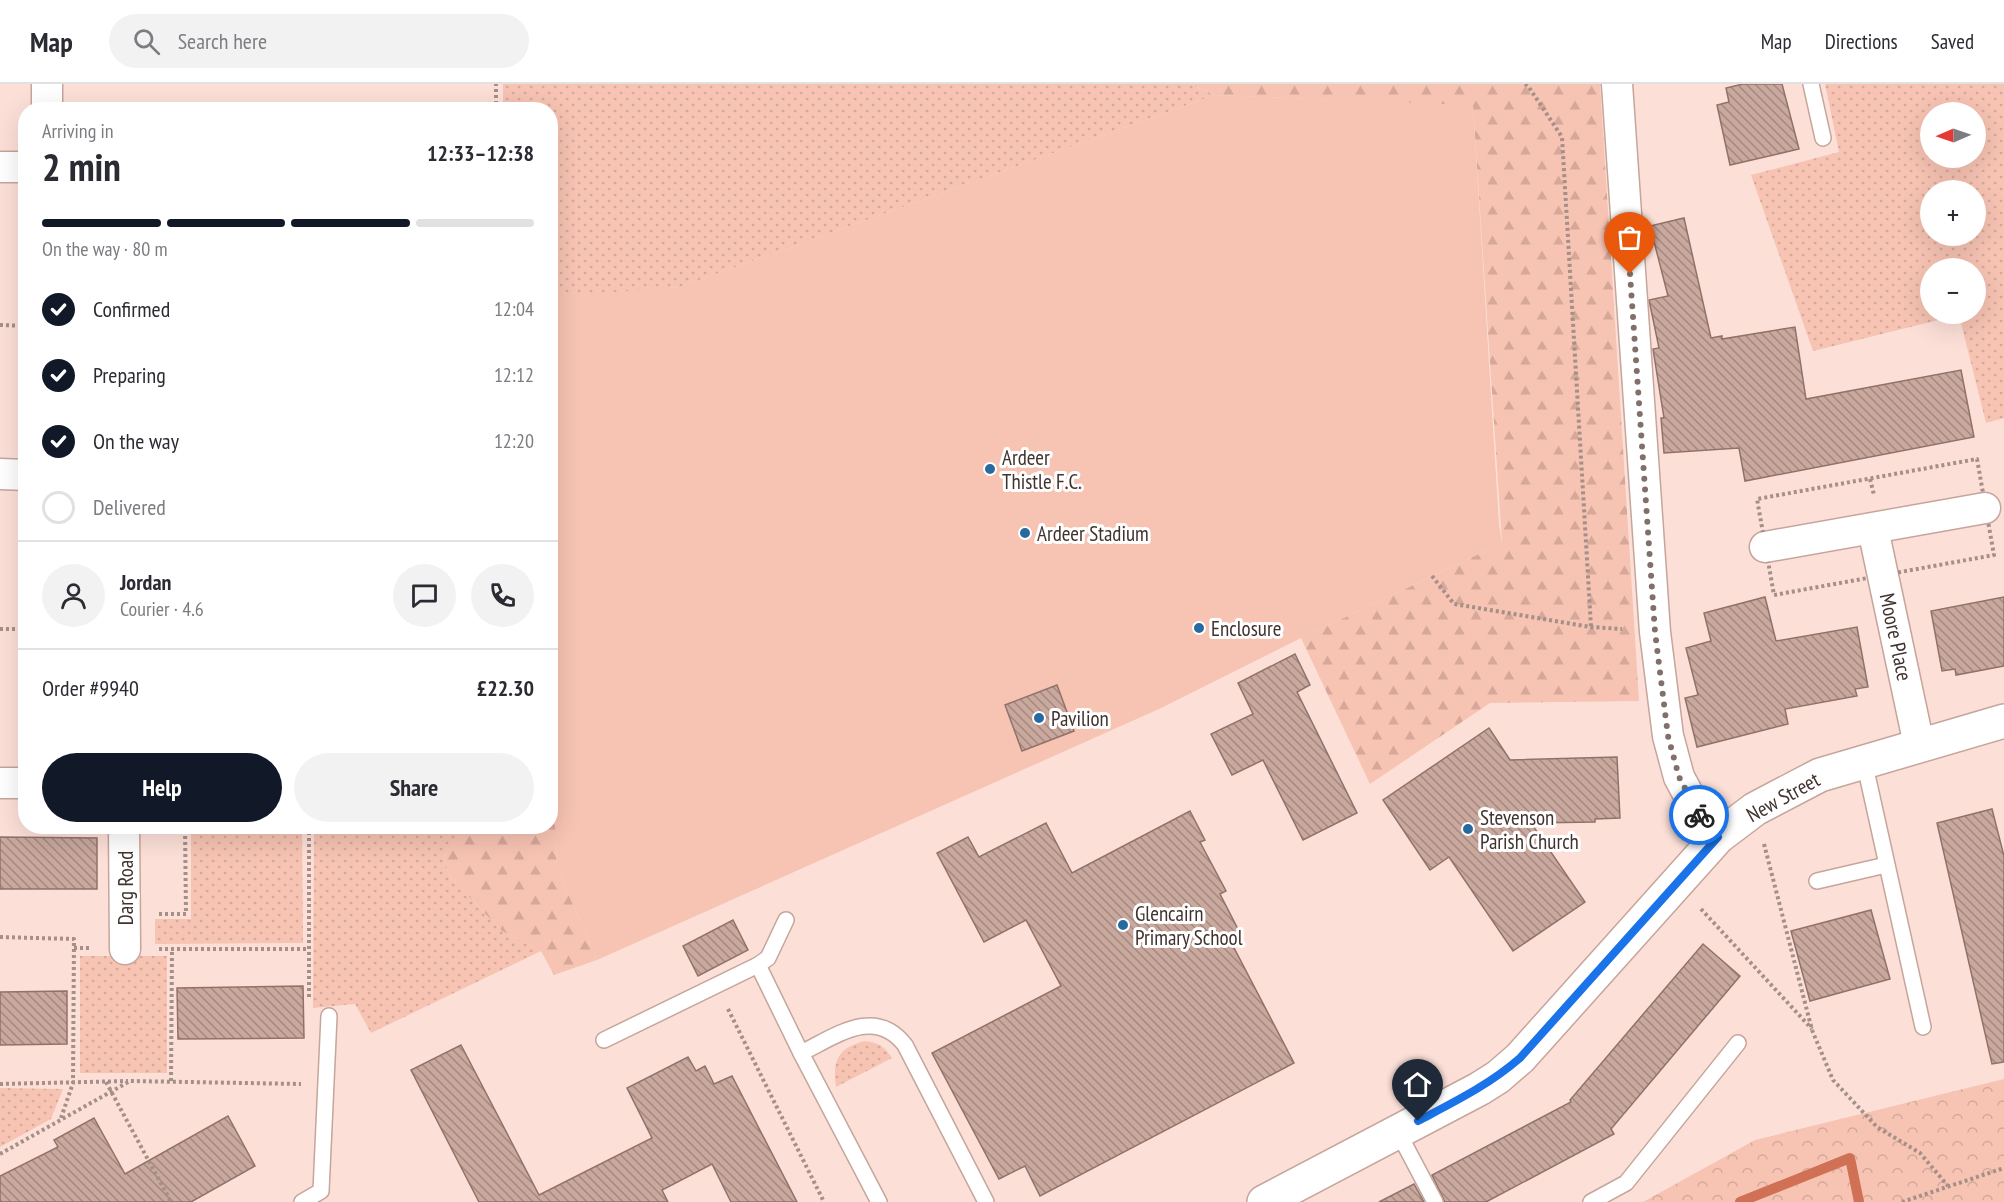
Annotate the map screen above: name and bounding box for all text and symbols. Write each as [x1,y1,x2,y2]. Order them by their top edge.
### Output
search box [109,14,529,68]
text: Map [30,23,73,60]
icon: search [130,25,163,58]
text: Search here [178,27,267,55]
text: Map [1761,28,1792,55]
text: Directions [1825,28,1898,55]
text: Saved [1931,28,1974,55]
north arrow [1920,102,1986,168]
map controls [1920,102,1986,324]
text: Arriving in [42,118,114,144]
text: 12:33–12:38 [427,139,534,167]
text: 2 min [42,141,121,192]
button: + [1920,180,1986,246]
pin [1604,212,1655,274]
icon: bag [1613,221,1646,254]
text: On the way · 80 m [42,236,168,262]
button: − [1920,258,1986,324]
icon: check [42,293,75,326]
text: Confirmed [93,295,170,323]
text: 12:04 [494,296,534,322]
icon: check [42,359,75,392]
text: Preparing [93,361,166,389]
text: 12:12 [494,362,534,388]
icon: check [42,425,75,458]
text: On the way [93,427,179,455]
text: 12:20 [494,428,534,454]
place label: Ardeer Thistle F.C. [1002,444,1082,495]
marker: Ardeer Thistle F.C. [983,462,997,476]
text: Delivered [93,493,166,521]
place label: Ardeer Stadium [1037,520,1149,547]
marker: Ardeer Stadium [1018,526,1032,540]
button: person [42,564,105,627]
button: chat [393,564,456,627]
button: phone [471,564,534,627]
text: Jordan [120,568,171,596]
street label: Moore Place [1874,591,1918,683]
text: Courier · 4.6 [120,596,204,622]
place label: Enclosure [1211,615,1281,642]
marker: Enclosure [1192,621,1206,635]
text: Order #9940 [42,674,139,702]
text: £22.30 [477,674,534,702]
place label: Pavilion [1051,705,1109,732]
marker: Pavilion [1032,711,1046,725]
button: Help [42,753,282,822]
button: Share [294,753,534,822]
street label: New Street [1742,766,1825,828]
courier [1669,785,1729,845]
icon: bike [1683,799,1716,832]
place label: Stevenson Parish Church [1480,804,1579,855]
marker: Stevenson Parish Church [1461,822,1475,836]
street label: Darg Road [112,851,139,925]
place label: Glencairn Primary School [1135,900,1243,951]
marker: Glencairn Primary School [1116,918,1130,932]
pin [1392,1059,1443,1121]
icon: home [1401,1068,1434,1101]

